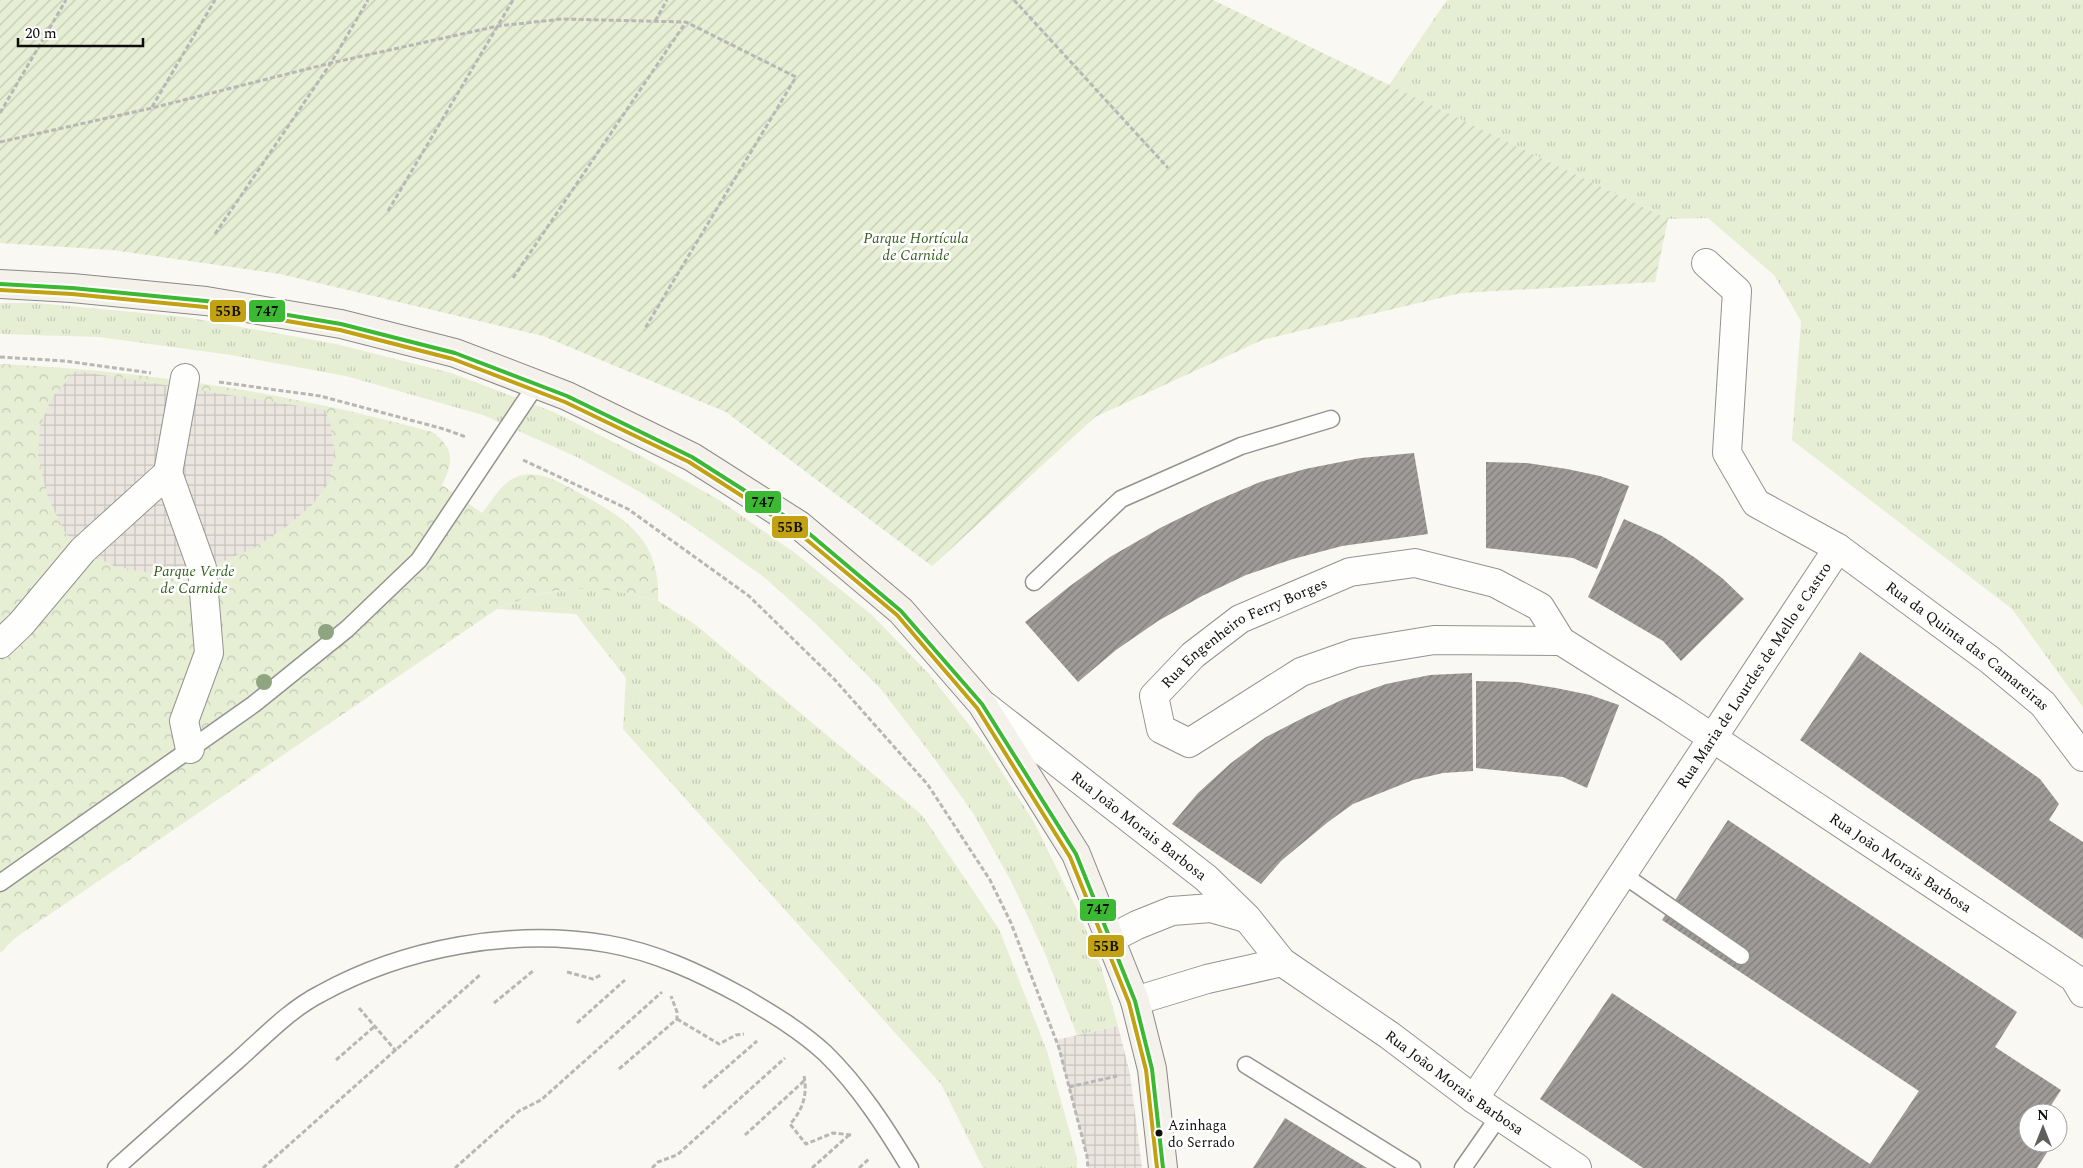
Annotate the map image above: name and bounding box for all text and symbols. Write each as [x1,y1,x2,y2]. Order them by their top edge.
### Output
scale bar [18,15,142,47]
text: 20 m [25,22,57,45]
park label: Parque Hortícula de Carnide [863,227,969,267]
line badge: 55B [209,299,247,323]
line badge: 747 [248,299,286,323]
text: 55B [215,301,241,322]
text: 747 [255,301,279,322]
line badge: 747 [744,490,782,514]
text: 747 [751,492,775,513]
line badge: 55B [771,515,809,539]
text: 55B [777,517,803,538]
street label: Rua Maria de Lourdes de Mello e Castro [1671,557,1837,793]
park label: Parque Verde de Carnide [153,560,235,600]
street label: Rua Engenheiro Ferry Borges [1156,572,1331,694]
street label: Rua da Quinta das Camareiras [1881,575,2056,715]
street label: Rua João Morais Barbosa [1066,765,1212,887]
street label: Rua João Morais Barbosa [1825,807,1977,919]
line badge: 747 [1079,898,1117,922]
text: 747 [1086,899,1110,920]
line badge: 55B [1087,934,1125,958]
text: 55B [1093,936,1119,957]
street label: Rua João Morais Barbosa [1380,1024,1529,1141]
north arrow [2018,1103,2068,1153]
text: N [2037,1105,2049,1126]
place label: Azinhaga do Serrado [1168,1115,1235,1153]
marker: Azinhaga do Serrado [1154,1128,1164,1138]

